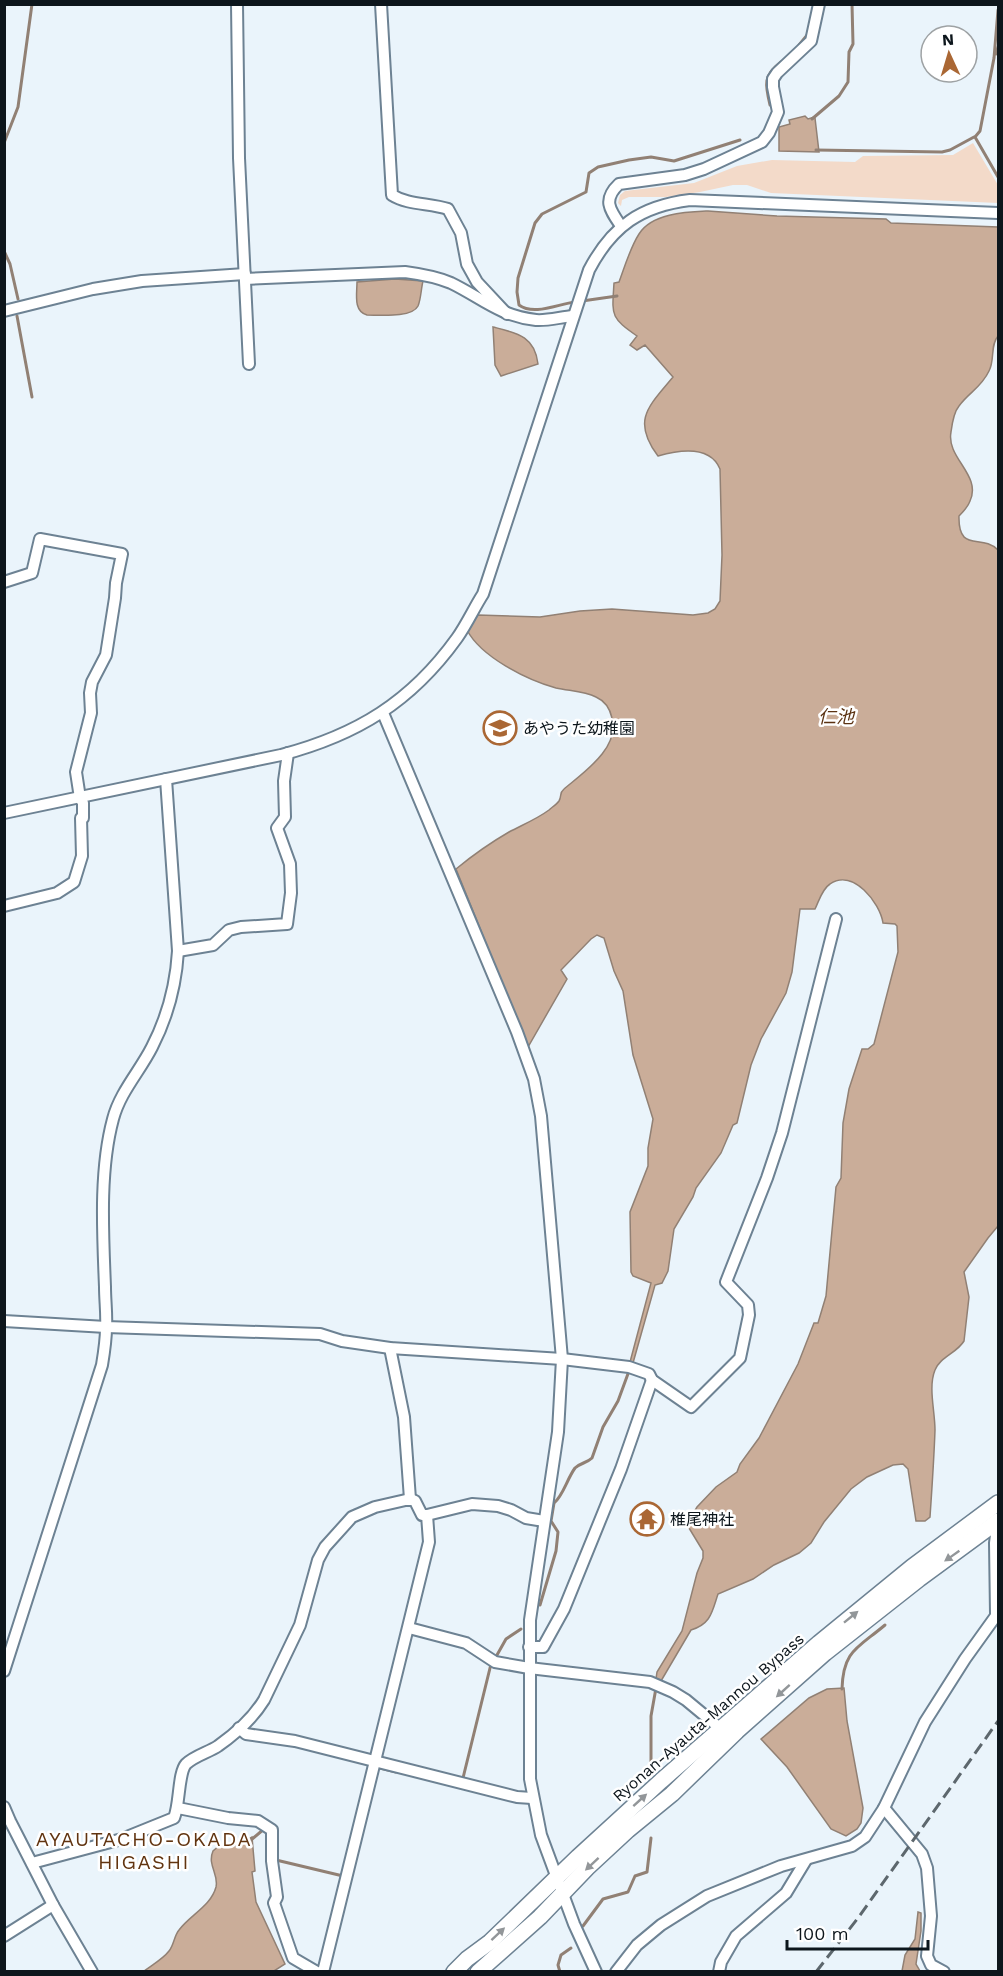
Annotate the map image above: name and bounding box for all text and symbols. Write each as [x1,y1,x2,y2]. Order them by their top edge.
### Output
north arrow [919,24,979,84]
text: N [941,30,955,49]
water label: 仁池 [818,706,856,727]
school or university icon: あやうた幼稚園 [482,710,518,746]
place label: あやうた幼稚園 [523,719,635,738]
temple icon: 椎尾神社 [629,1501,665,1537]
place label: 椎尾神社 [670,1510,734,1529]
one-way arrow [944,1550,960,1562]
one-way arrow [843,1611,859,1624]
street label: Ryonan-Ayauta-Mannou Bypass [609,1629,808,1806]
one-way arrow [776,1684,791,1697]
one-way arrow [632,1794,647,1807]
district label: AYAUTACHO-OKADA HIGASHI [36,1827,252,1874]
one-way arrow [585,1856,599,1870]
scale bar [787,1913,928,1951]
text: 100 m [796,1923,849,1944]
one-way arrow [491,1927,506,1941]

